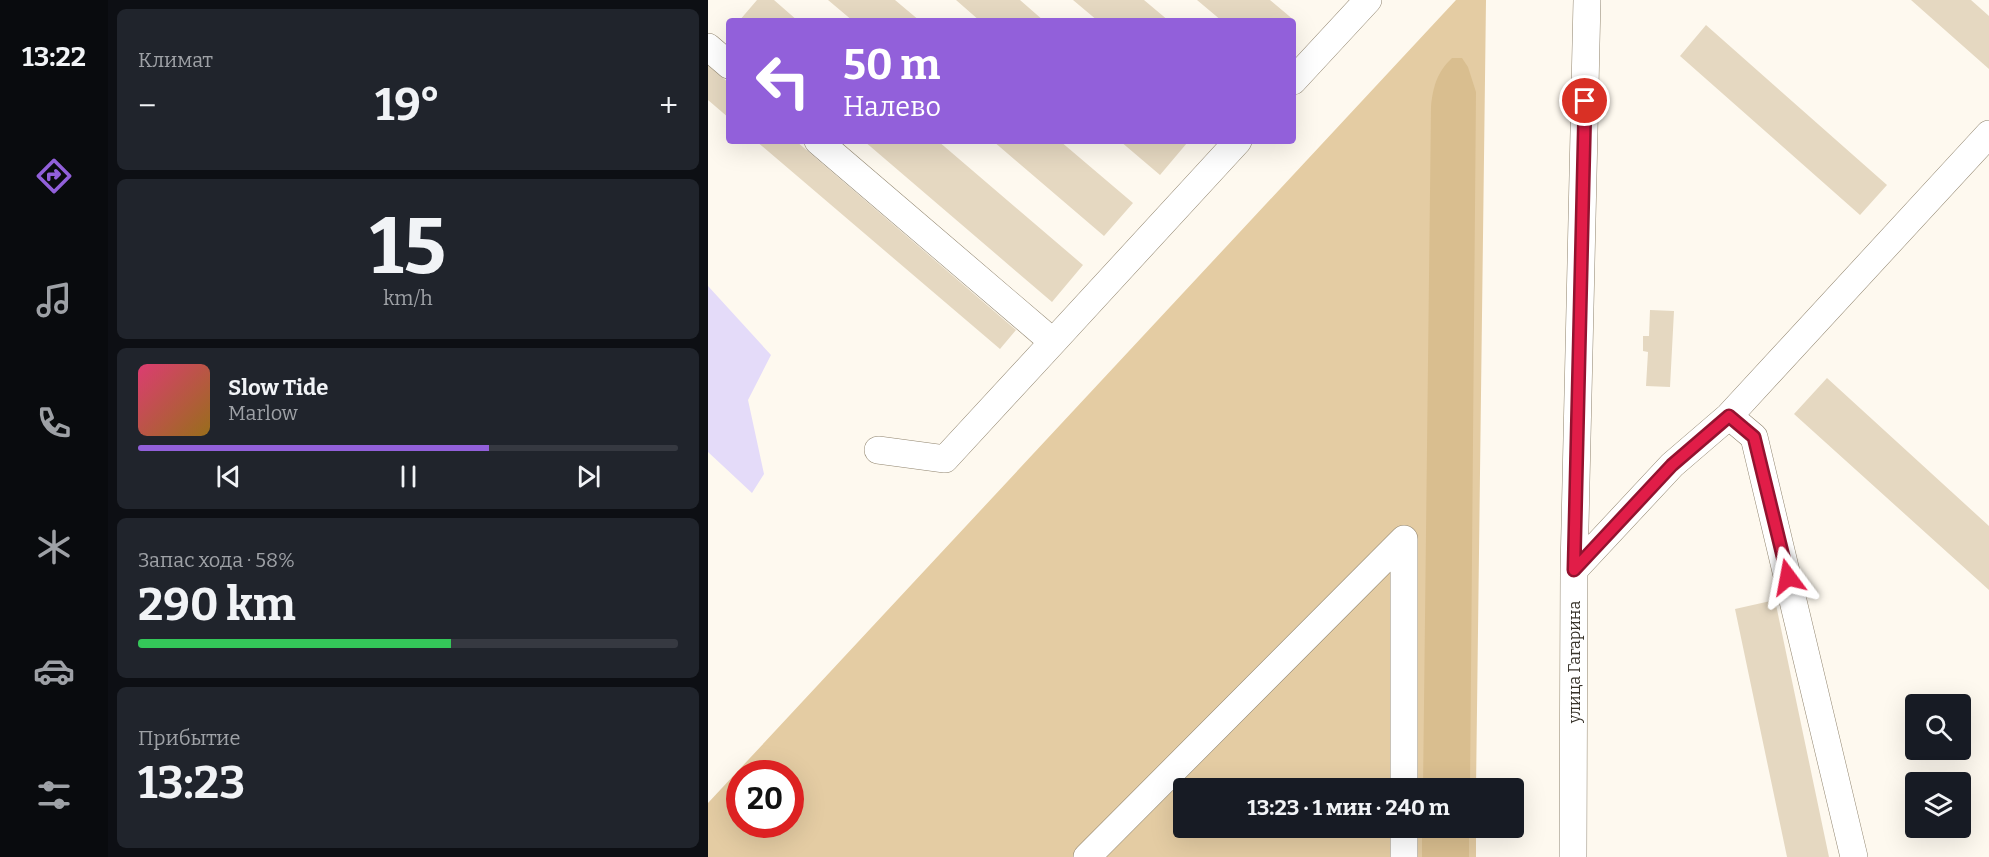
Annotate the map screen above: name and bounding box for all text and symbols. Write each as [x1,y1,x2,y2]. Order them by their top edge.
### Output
text: 50 m [843,40,940,90]
text: 13:22 [22,41,86,73]
icon: left [744,42,822,120]
text: Климат [138,48,213,72]
pin [1559,75,1610,126]
text: 19° [375,78,440,132]
icon: arrive [1568,84,1601,117]
text: − [138,86,156,126]
text: + [659,86,678,126]
text: Налево [843,91,941,123]
icon: directions [33,155,75,197]
text: 15 [370,200,446,294]
icon: music [33,279,75,321]
text: km/h [383,286,433,310]
text: Slow Tide [228,374,328,401]
text: Marlow [228,401,298,425]
icon: phone [33,402,75,444]
icon: previous [212,460,245,493]
icon: pause [392,460,425,493]
icon: next [572,460,605,493]
icon: climate [33,526,75,568]
position arrow [1756,545,1820,609]
text: Запас хода · 58% [138,548,295,572]
text: 290 km [138,578,296,632]
street label: улица Гагарина [1565,601,1584,724]
icon: car [33,650,75,692]
map controls [1905,694,1971,838]
button: search [1905,694,1971,760]
text: Прибытие [138,726,240,750]
text: 13:23 [138,756,245,810]
speed limit sign: 20 [726,760,804,838]
button: layers [1905,772,1971,838]
icon: filters [33,774,75,816]
text: 13:23 · 1 мин · 240 m [1247,794,1450,821]

